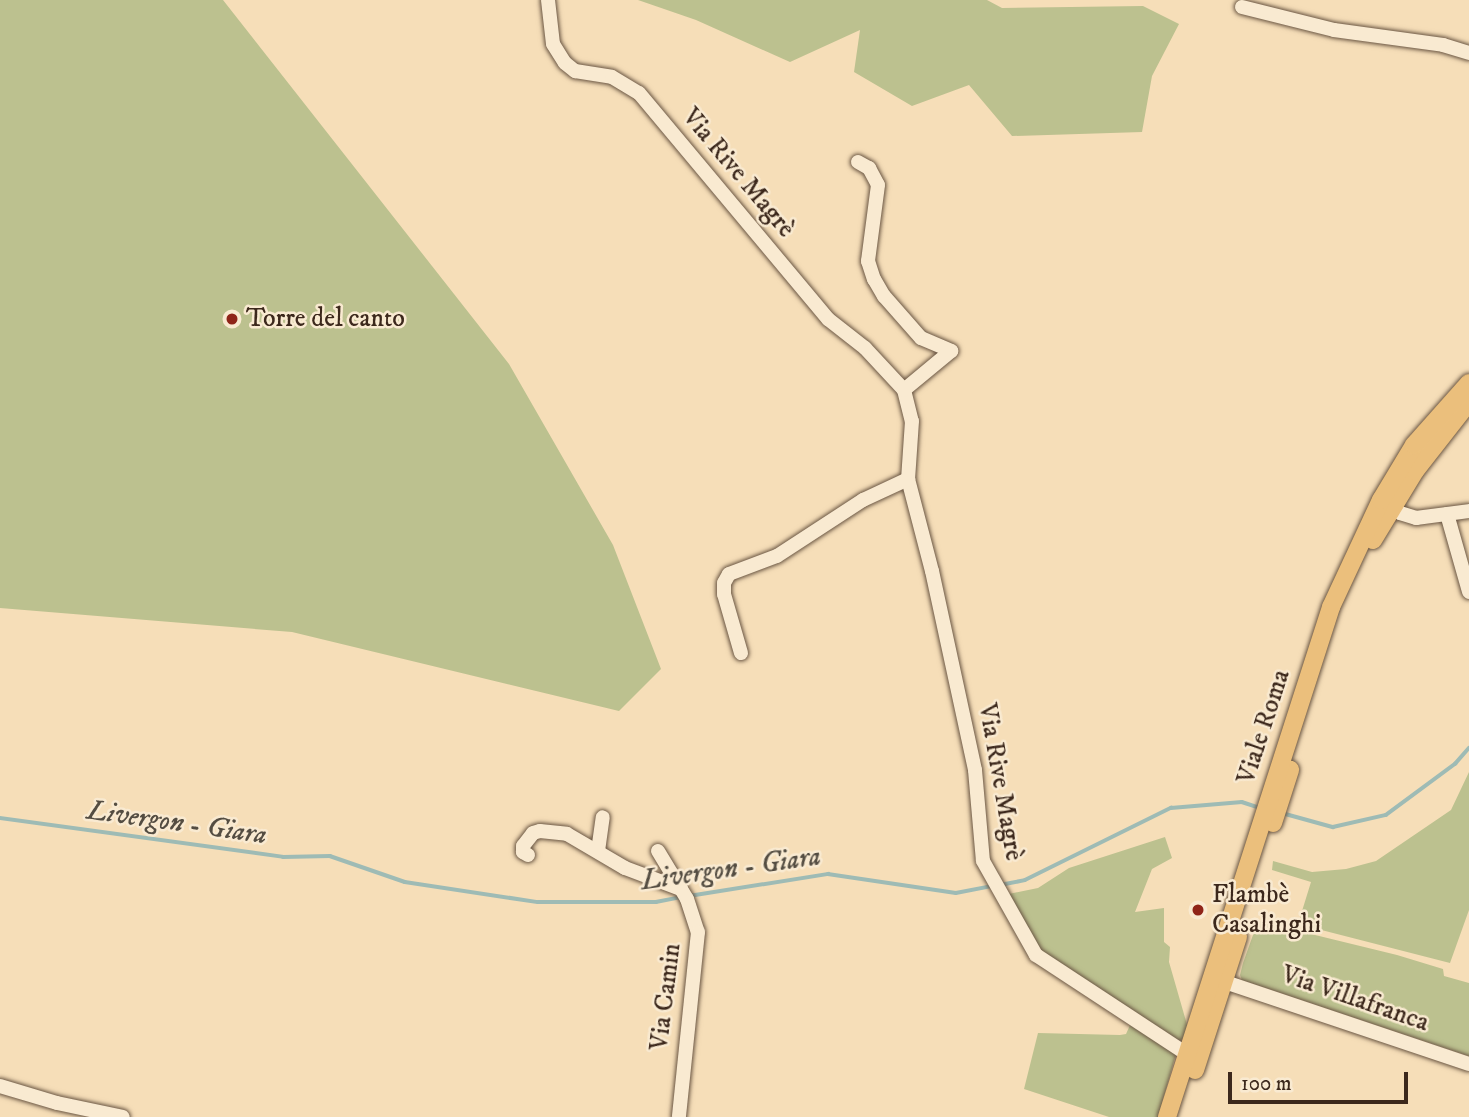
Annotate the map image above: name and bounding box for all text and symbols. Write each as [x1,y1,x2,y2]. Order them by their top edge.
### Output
street label: Via Rive Magrè [675,102,801,244]
place label: Torre del canto [246,303,405,335]
marker: Torre del canto [224,311,240,327]
street label: Viale Roma [1231,666,1297,788]
street label: Via Rive Magrè [971,701,1029,863]
water label: Livergon - Giara [85,794,269,852]
water label: Livergon - Giara [639,840,823,898]
place label: Flambè Casalinghi [1212,879,1321,940]
marker: Flambè Casalinghi [1190,902,1206,918]
street label: Via Camin [644,942,688,1052]
street label: Via Villafranca [1277,959,1433,1039]
scale bar [1231,1058,1411,1102]
text: 100 m [1241,1071,1292,1097]

